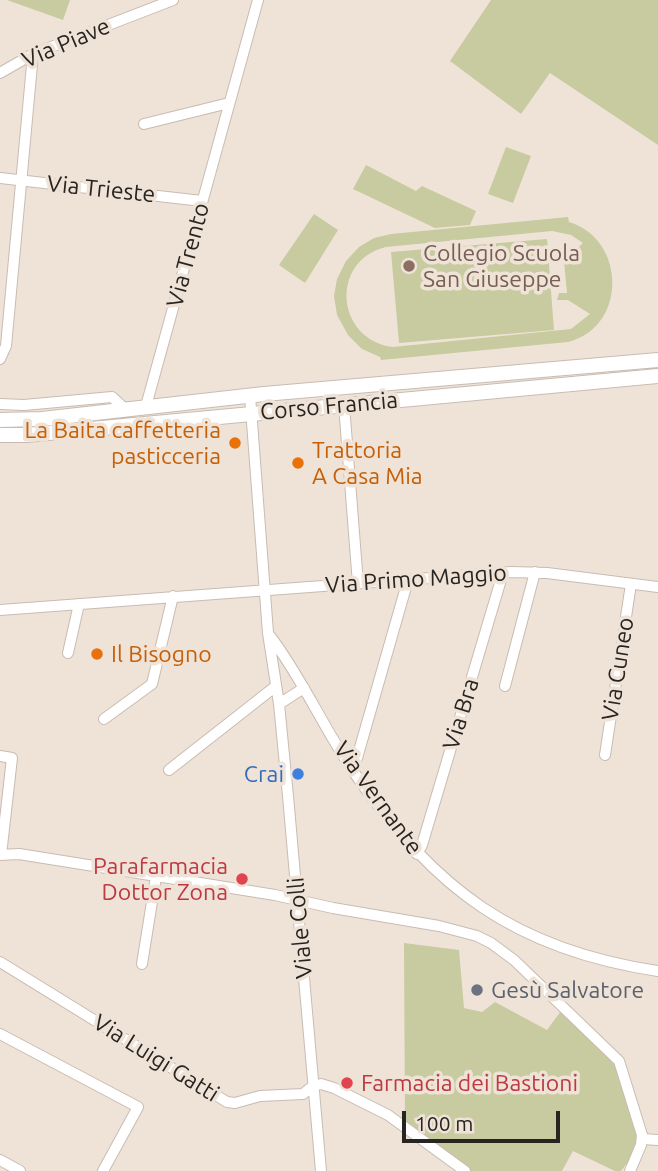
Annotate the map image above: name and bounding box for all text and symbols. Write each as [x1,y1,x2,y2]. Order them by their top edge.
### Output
street label: Via Piave [18,12,114,74]
street label: Via Trieste [46,170,156,208]
street label: Via Trento [161,200,215,310]
place label: Collegio Scuola San Giuseppe [423,239,580,293]
marker: Collegio Scuola San Giuseppe [401,258,417,274]
street label: Corso Francia [259,386,399,426]
place label: La Baita caffetteria pasticceria [25,416,221,470]
marker: La Baita caffetteria pasticceria [227,435,243,451]
place label: Trattoria A Casa Mia [312,436,423,490]
marker: Trattoria A Casa Mia [290,455,306,471]
street label: Via Primo Maggio [324,559,508,599]
street label: Via Cuneo [596,615,640,723]
place label: Il Bisogno [111,640,212,668]
marker: Il Bisogno [89,646,105,662]
street label: Via Bra [437,675,485,753]
street label: Via Vernante [328,736,428,860]
place label: Crai [244,760,284,788]
marker: Crai [290,766,306,782]
place label: Parafarmacia Dottor Zona [93,852,228,906]
marker: Parafarmacia Dottor Zona [234,871,250,887]
street label: Viale Colli [282,876,318,980]
place label: Gesù Salvatore [491,976,644,1004]
marker: Gesù Salvatore [469,982,485,998]
street label: Via Luigi Gatti [88,1008,224,1108]
place label: Farmacia dei Bastioni [361,1069,578,1097]
marker: Farmacia dei Bastioni [339,1075,355,1091]
scale bar [406,1098,564,1142]
text: 100 m [415,1111,473,1135]

